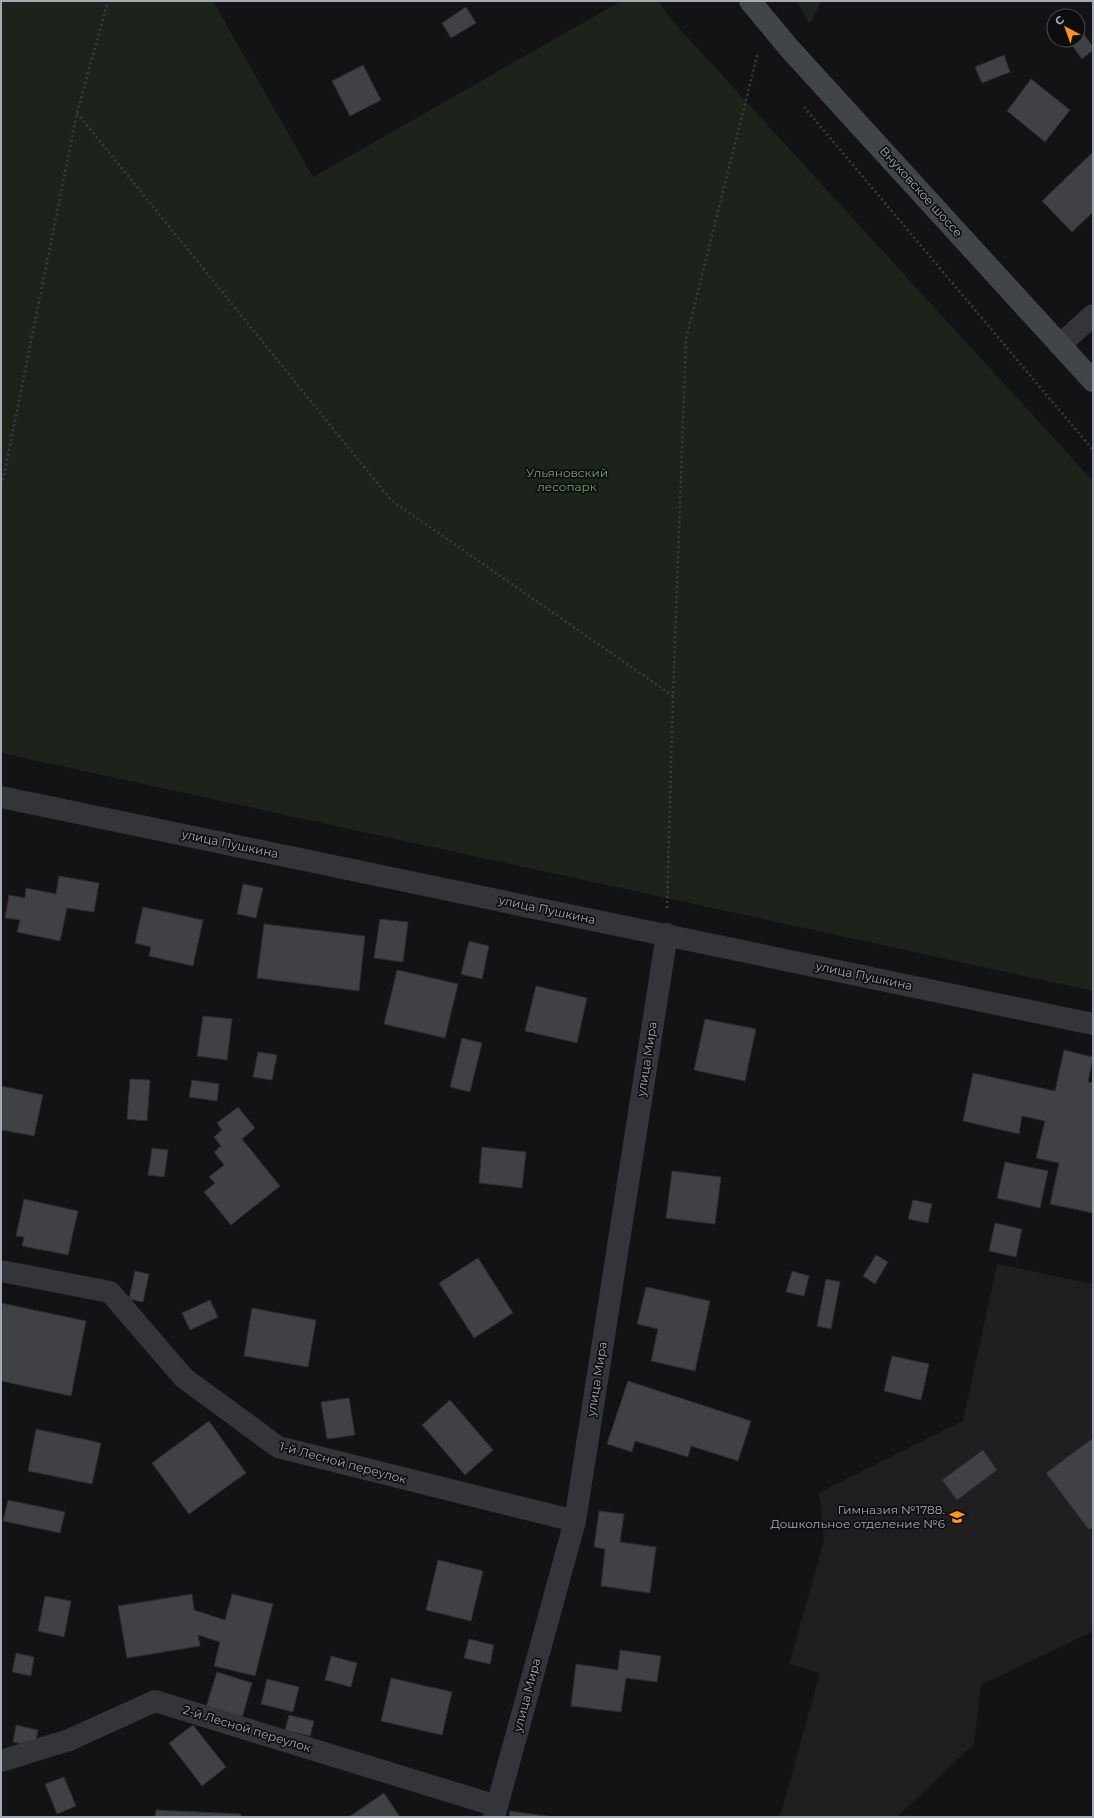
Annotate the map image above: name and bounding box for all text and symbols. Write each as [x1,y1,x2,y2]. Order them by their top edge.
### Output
north arrow [1046,8,1086,48]
text: С [1052,13,1067,28]
street label: Внуковское шоссе [877,143,966,240]
park label: Ульяновский лесопарк [526,465,608,494]
street label: улица Пушкина [179,826,280,861]
street label: улица Пушкина [496,892,597,927]
street label: улица Пушкина [813,958,914,993]
street label: улица Мира [633,1020,660,1098]
street label: улица Мира [583,1340,610,1418]
street label: 1-й Лесной переулок [278,1438,408,1487]
place label: Гимназия №1788. Дошкольное отделение №6 [770,1502,945,1531]
school or university icon: Гимназия №1788. Дошкольное отделение №6 [948,1508,966,1526]
street label: улица Мира [509,1656,544,1734]
street label: 2-й Лесной переулок [181,1702,313,1755]

